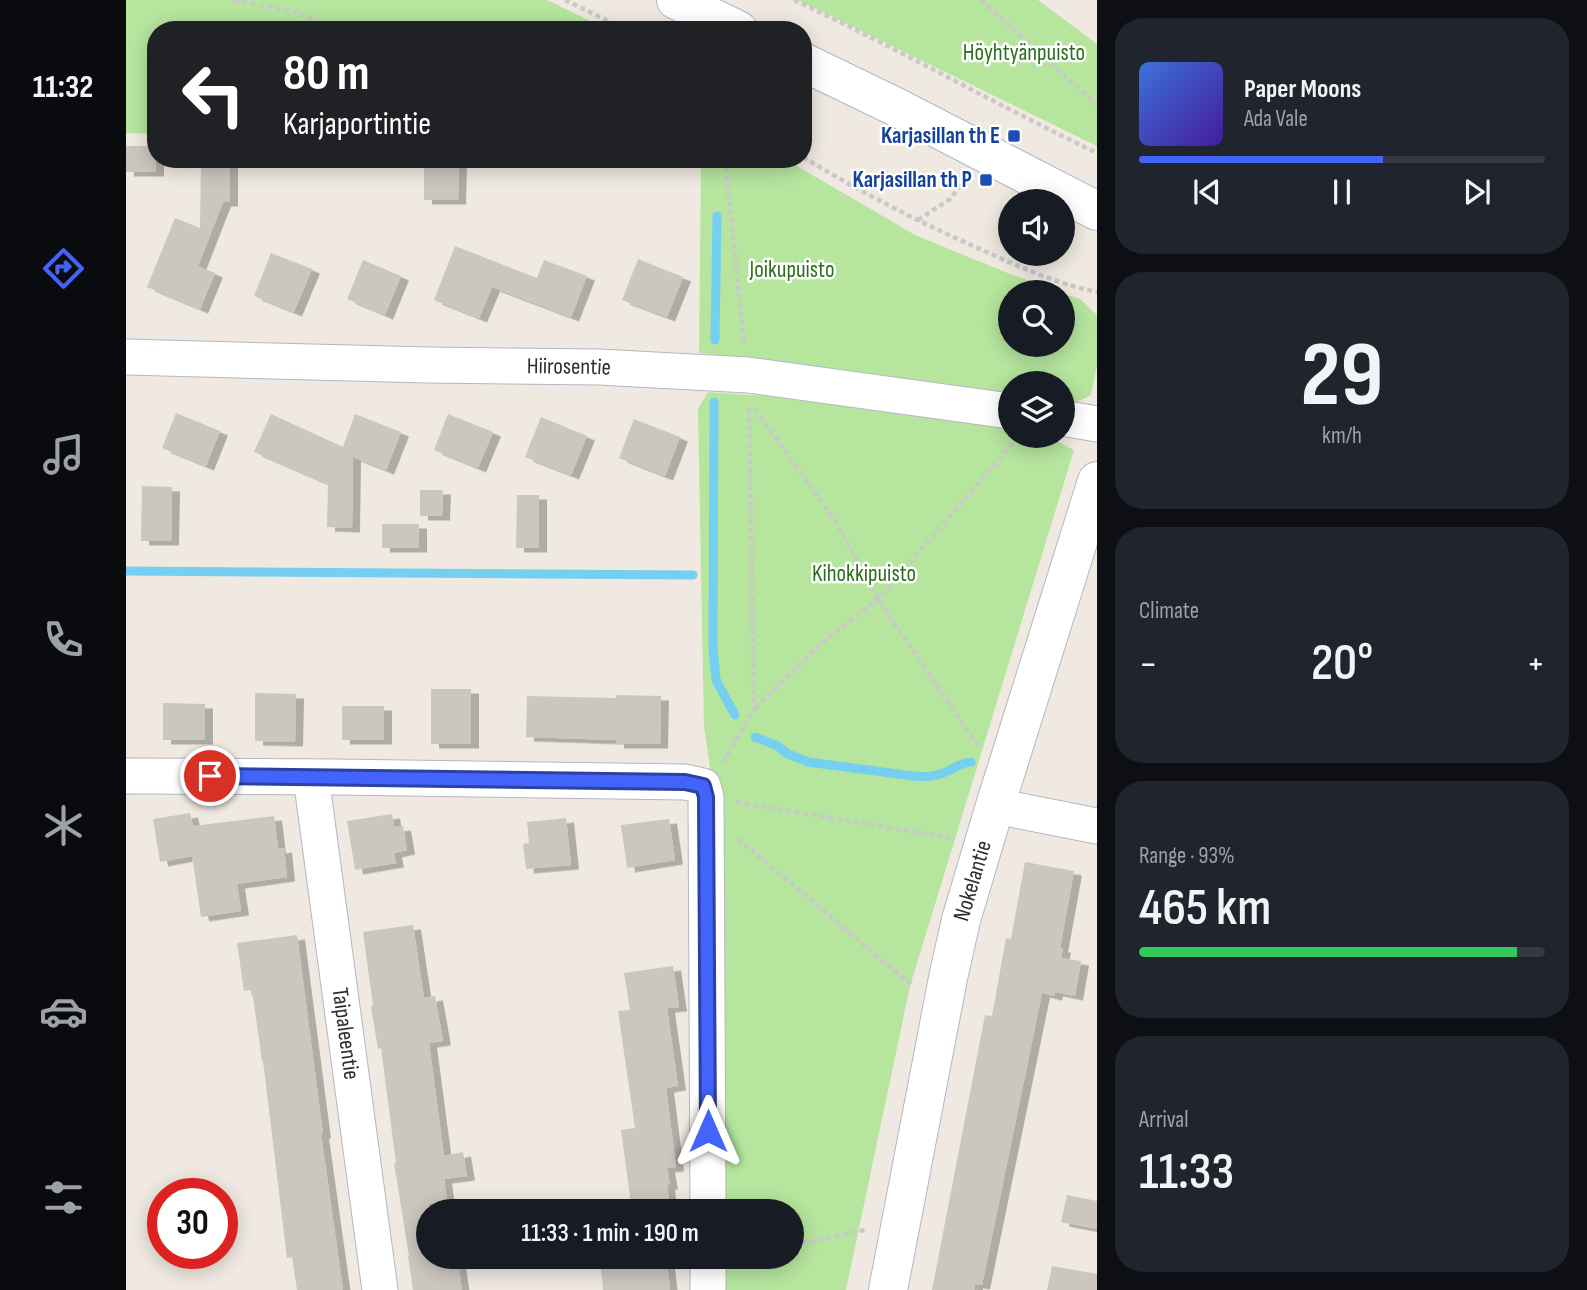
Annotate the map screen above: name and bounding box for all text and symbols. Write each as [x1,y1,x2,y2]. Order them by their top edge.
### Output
park label: Höyhtyänpuisto [963,39,1085,67]
text: 80 m [283,45,370,104]
icon: left [168,49,259,140]
text: 11:32 [33,68,93,107]
text: Paper Moons [1244,74,1361,105]
text: Karjaportintie [283,105,431,144]
text: Ada Vale [1244,105,1308,133]
place label: Karjasillan th E [881,122,1000,150]
marker: Karjasillan th E [1006,128,1022,144]
place label: Karjasillan th P [853,166,972,194]
marker: Karjasillan th P [978,172,994,188]
icon: previous [1188,173,1226,211]
icon: pause [1323,173,1361,211]
icon: next [1458,173,1496,211]
map controls [998,189,1075,448]
button: sound [998,189,1075,266]
icon: directions [39,244,88,293]
park label: Joikupuisto [749,256,835,284]
button: search [998,280,1075,357]
text: 29 [1301,322,1384,431]
street label: Hiirosentie [527,352,612,382]
button: layers [998,371,1075,448]
text: km/h [1322,422,1362,450]
icon: music [39,430,88,479]
park label: Kihokkipuisto [812,560,916,588]
text: Climate [1139,597,1199,625]
icon: phone [39,615,88,664]
text: 20° [1311,632,1373,695]
text: − [1139,642,1158,687]
text: + [1526,642,1545,687]
pin [180,746,240,806]
icon: arrive [191,757,229,795]
icon: climate [39,801,88,850]
street label: Nokelantie [947,837,998,924]
text: Range · 93% [1139,842,1235,870]
text: 465 km [1139,877,1271,940]
street label: Taipaleentie [325,986,366,1081]
icon: car [39,987,88,1036]
position arrow [671,1094,745,1168]
text: Arrival [1139,1106,1188,1134]
text: 11:33 [1139,1141,1234,1204]
icon: filters [39,1173,88,1222]
speed limit sign: 30 [147,1178,238,1269]
text: 11:33 · 1 min · 190 m [521,1218,699,1249]

